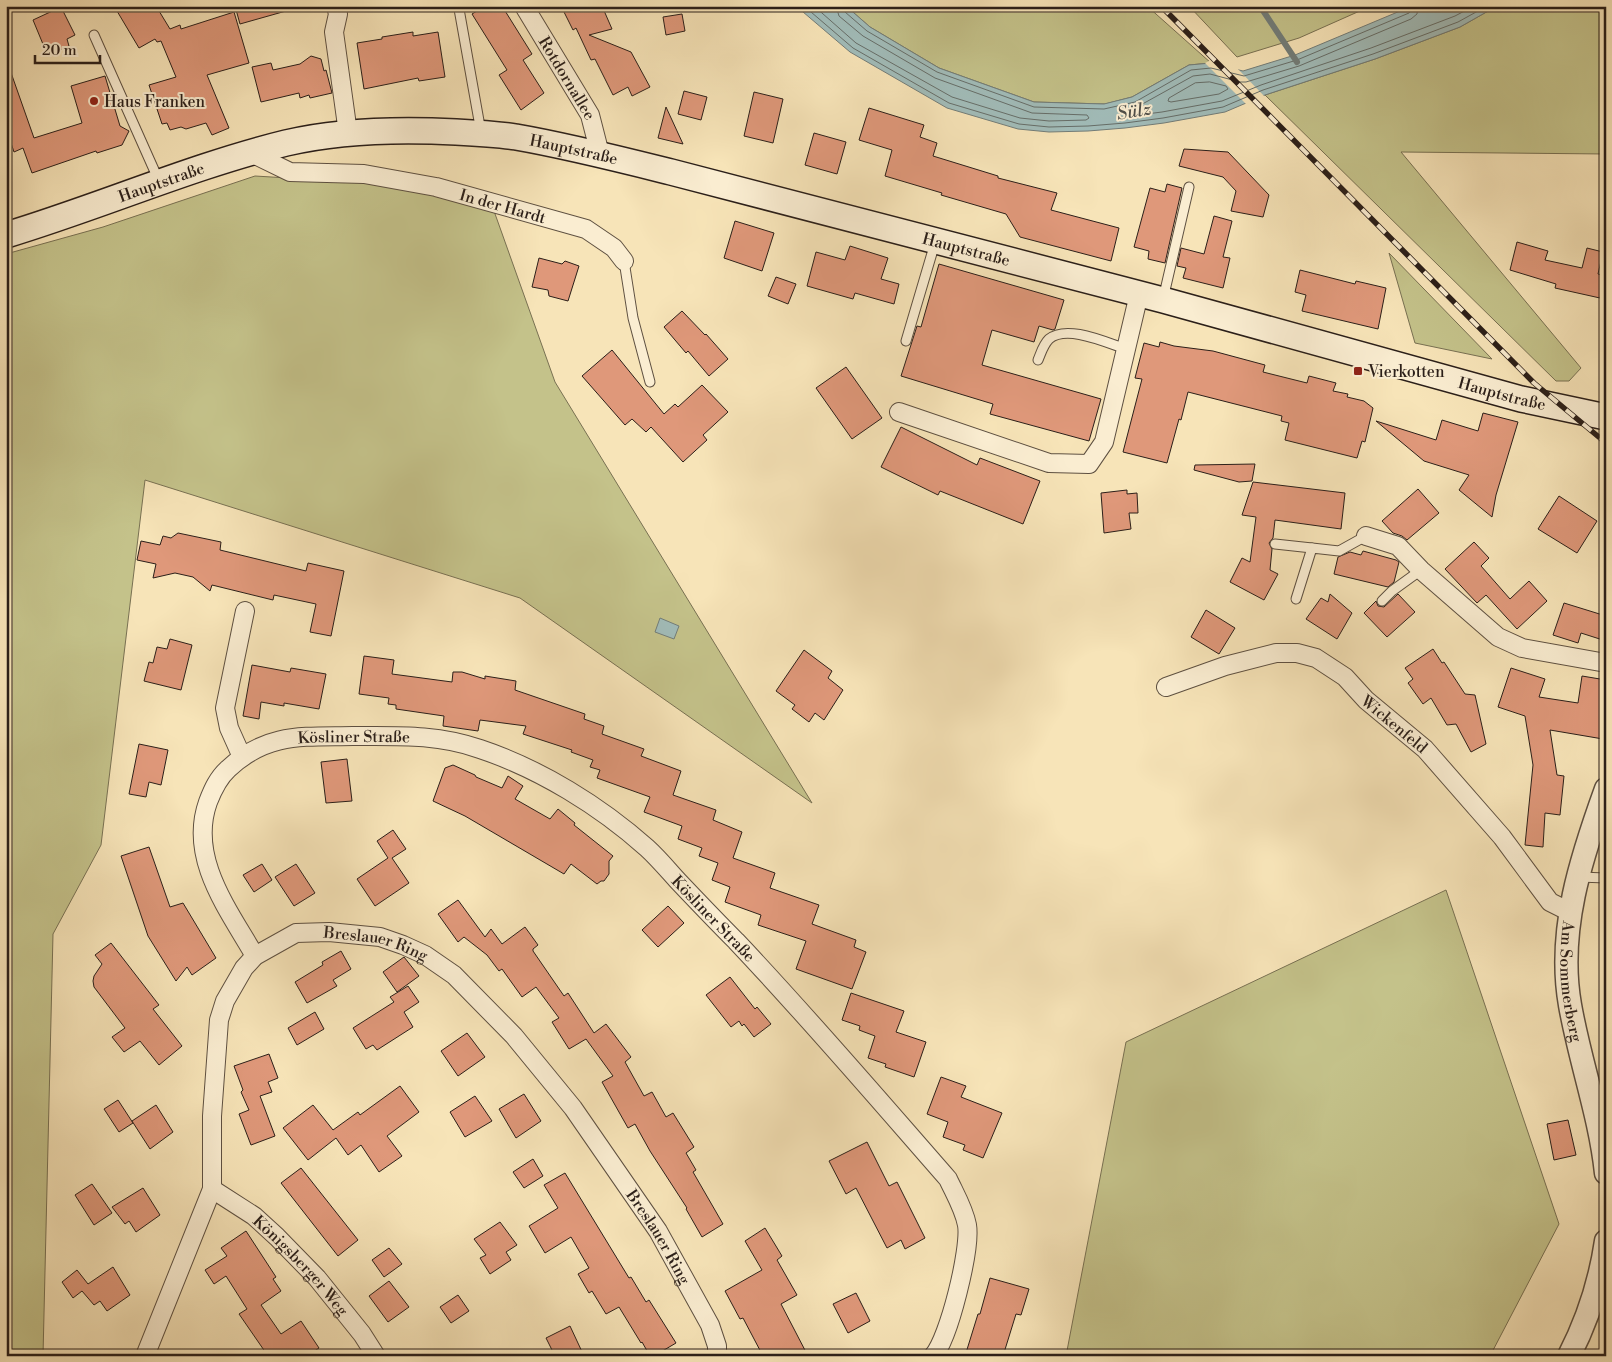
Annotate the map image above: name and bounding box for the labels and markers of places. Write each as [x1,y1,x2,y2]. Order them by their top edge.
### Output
place label: Haus Franken [104,92,205,112]
marker: Haus Franken [88,95,100,107]
place label: Vierkotten [1367,362,1445,382]
marker: Vierkotten [1352,365,1364,377]

